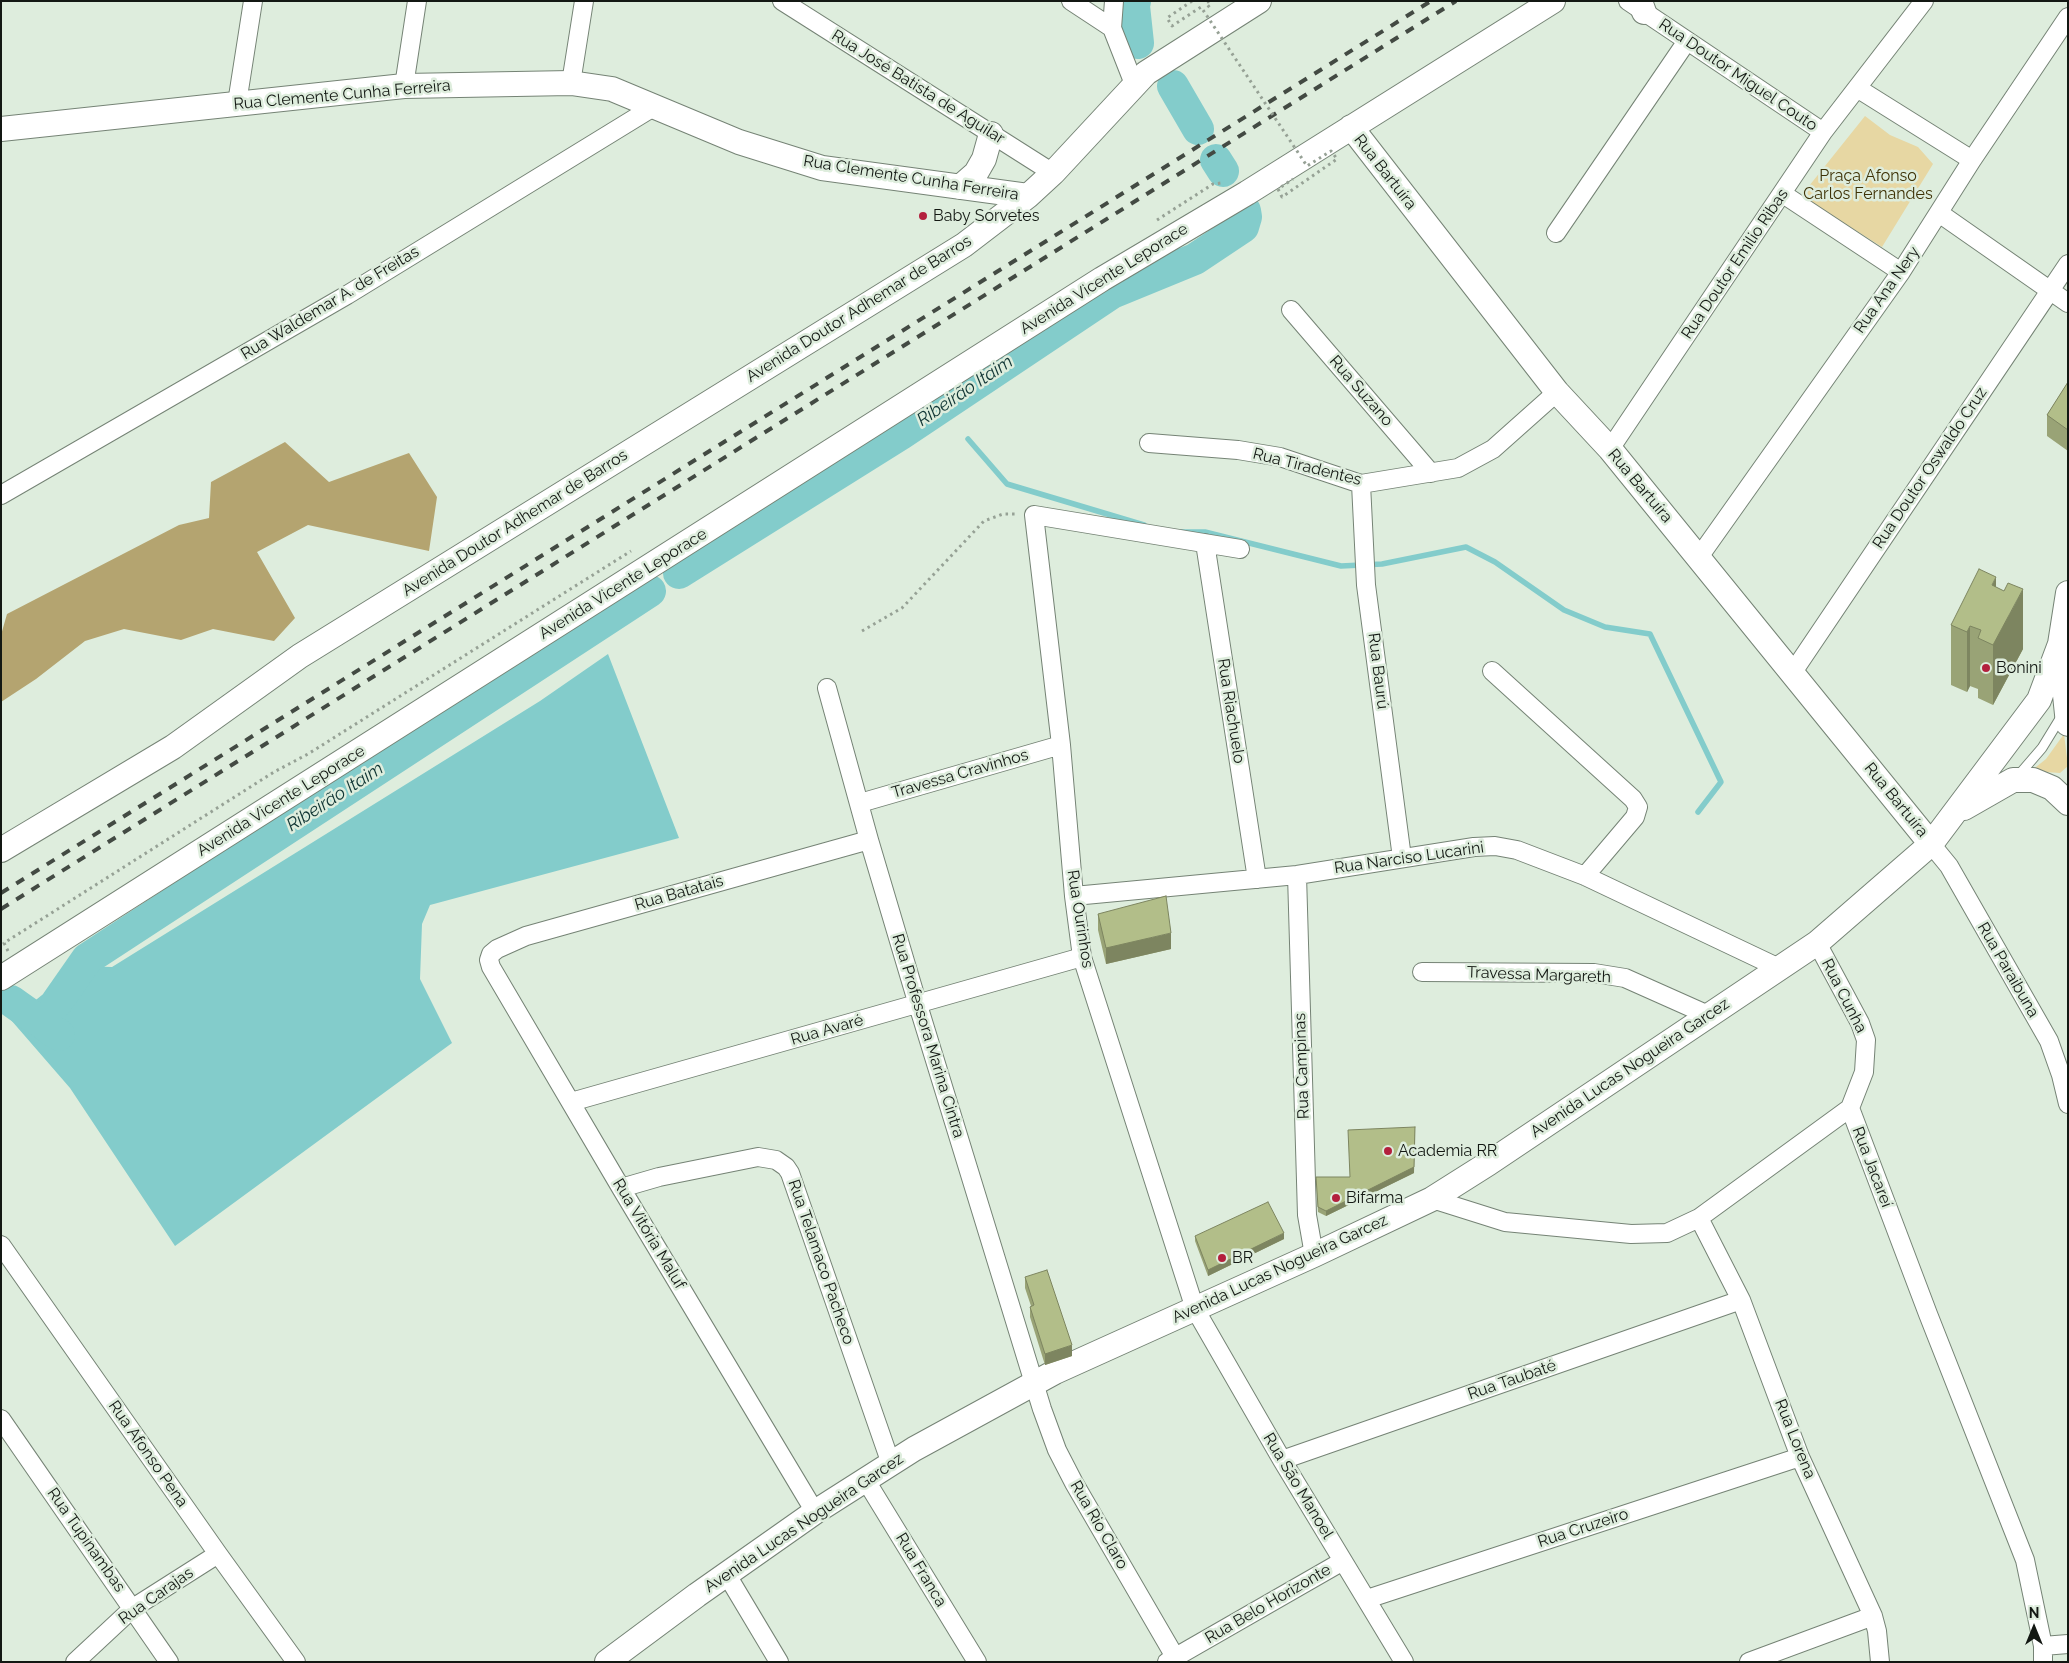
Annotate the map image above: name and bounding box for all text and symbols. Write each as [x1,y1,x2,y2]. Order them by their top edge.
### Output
street label: Rua Doutor Miguel Couto [1655,15,1821,135]
street label: Rua José Batista de Aguilar [828,26,1008,148]
street label: Rua Clemente Cunha Ferreira [233,76,451,114]
street label: Rua Bartuíra [1350,131,1420,213]
street label: Rua Clemente Cunha Ferreira [802,151,1020,205]
park label: Praça Afonso Carlos Fernandes [1803,166,1933,204]
street label: Rua Doutor Emilio Ribas [1678,185,1792,343]
place label: Baby Sorvetes [933,206,1039,226]
marker: Baby Sorvetes [917,210,929,222]
street label: Avenida Vicente Leporace [1017,219,1191,339]
street label: Avenida Doutor Adhemar de Barros [743,231,975,387]
street label: Rua Waldemar A. de Freitas [238,242,422,364]
street label: Rua Ana Nery [1850,243,1924,337]
water label: Ribeirão Itaim [913,351,1017,431]
street label: Rua Suzano [1325,352,1397,430]
street label: Rua Doutor Oswaldo Cruz [1869,384,1991,552]
street label: Rua Tiradentes [1251,444,1363,490]
street label: Avenida Doutor Adhemar de Barros [399,445,631,601]
street label: Rua Bartuíra [1604,445,1676,527]
street label: Avenida Vicente Leporace [536,524,710,644]
street label: Rua Baurú [1364,632,1392,710]
street label: Rua Riachuelo [1213,657,1249,765]
place label: Bonini [1996,658,2042,678]
marker: Bonini [1980,662,1992,674]
street label: Avenida Vicente Leporace [194,741,368,861]
street label: Travessa Cravinhos [889,745,1031,803]
water label: Ribeirão Itaim [283,758,387,836]
street label: Rua Bartuíra [1860,759,1932,841]
street label: Rua Narciso Lucarini [1333,838,1485,878]
street label: Rua Ourinhos [1063,869,1097,969]
street label: Rua Batatais [632,871,726,915]
street label: Rua Paraibuna [1973,919,2043,1021]
street label: Rua Professora Marina Cintra [888,932,968,1140]
street label: Rua Cunha [1817,956,1871,1036]
street label: Travessa Margareth [1467,963,1611,987]
street label: Avenida Lucas Nogueira Garcez [1527,994,1733,1142]
street label: Rua Avaré [788,1010,866,1050]
street label: Rua Campinas [1291,1013,1313,1119]
street label: Rua Jacareí [1848,1124,1896,1210]
place label: Academia RR [1398,1141,1497,1161]
marker: Academia RR [1382,1145,1394,1157]
street label: Rua Vitória Maluf [608,1175,690,1293]
street label: Rua Telamaco Pacheco [784,1177,858,1347]
place label: Bifarma [1346,1188,1403,1208]
marker: Bifarma [1330,1192,1342,1204]
street label: Avenida Lucas Nogueira Garcez [1169,1211,1391,1327]
place label: BR [1232,1248,1253,1268]
marker: BR [1216,1252,1228,1264]
street label: Rua Taubaté [1465,1356,1559,1404]
street label: Rua Lorena [1770,1396,1820,1482]
street label: Rua Afonso Pena [104,1397,192,1511]
street label: Rua São Manoel [1259,1430,1337,1542]
street label: Avenida Lucas Nogueira Garcez [701,1449,907,1597]
street label: Rua Rio Claro [1066,1477,1132,1573]
street label: Rua Tupinambas [43,1484,129,1596]
street label: Rua Cruzeiro [1535,1504,1631,1552]
street label: Rua Franca [892,1530,950,1610]
street label: Rua Belo Horizonte [1202,1560,1334,1648]
street label: Rua Carajas [115,1563,197,1629]
north arrow [2009,1603,2059,1653]
text: N [2029,1605,2039,1621]

